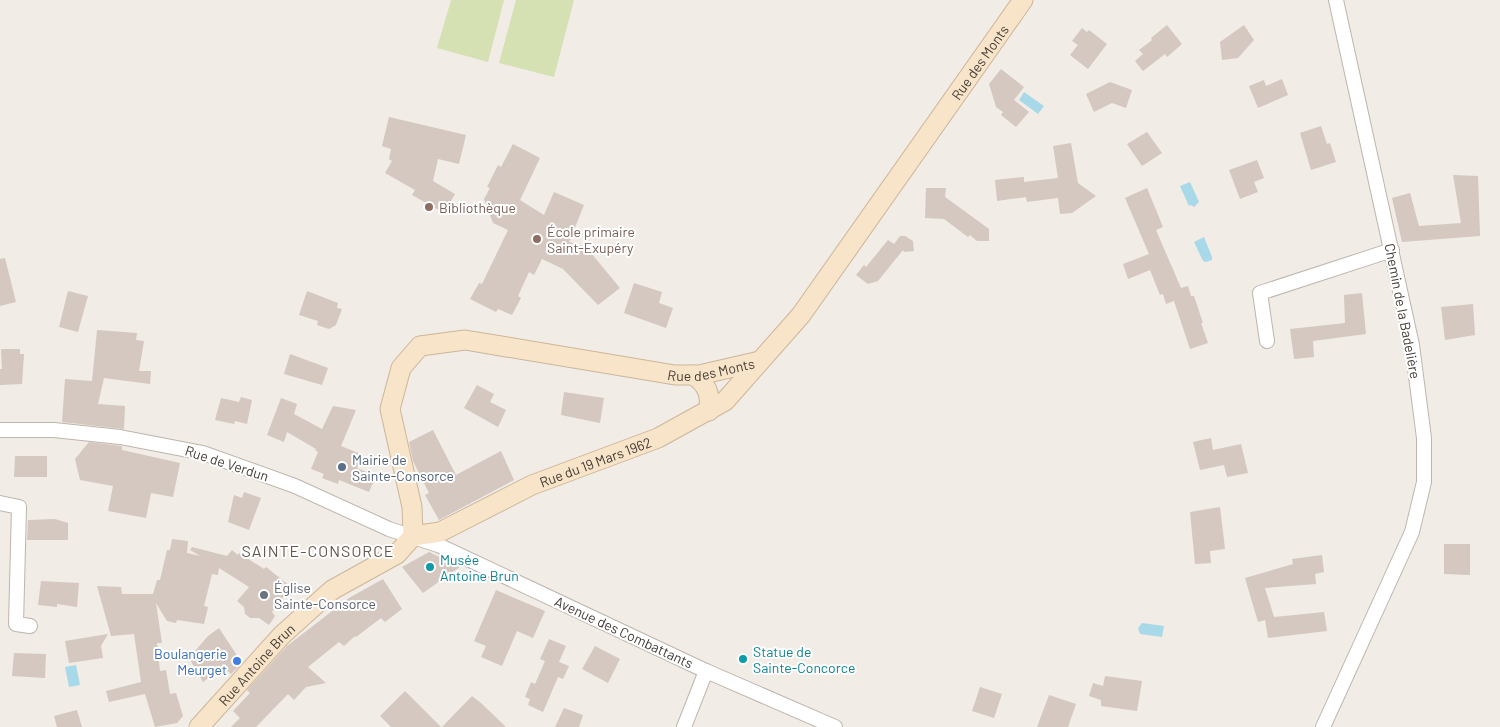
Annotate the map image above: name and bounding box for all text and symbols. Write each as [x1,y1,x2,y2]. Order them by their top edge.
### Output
street label: Rue des Monts [947,21,1012,103]
place label: Bibliothèque [439,199,516,216]
marker: Bibliothèque [423,201,435,213]
place label: École primaire Saint-Exupéry [547,223,635,256]
marker: École primaire Saint-Exupéry [531,233,543,245]
street label: Chemin de la Badelière [1382,242,1424,380]
street label: Rue des Monts [666,354,756,384]
street label: Rue du 19 Mars 1962 [537,433,653,490]
street label: Rue de Verdun [183,441,271,485]
place label: Mairie de Sainte-Consorce [352,451,454,484]
marker: Mairie de Sainte-Consorce [336,461,348,473]
district label: SAINTE-CONSORCE [241,541,395,560]
place label: Musée Antoine Brun [440,551,519,584]
marker: Musée Antoine Brun [424,561,436,573]
place label: Église Sainte-Consorce [274,579,376,612]
marker: Église Sainte-Consorce [258,589,270,601]
street label: Avenue des Combattants [552,592,696,672]
street label: Rue Antoine Brun [214,620,298,709]
place label: Statue de Sainte-Concorce [753,643,855,676]
place label: Boulangerie Meurget [154,645,227,678]
marker: Statue de Sainte-Concorce [737,653,749,665]
marker: Boulangerie Meurget [231,655,243,667]

